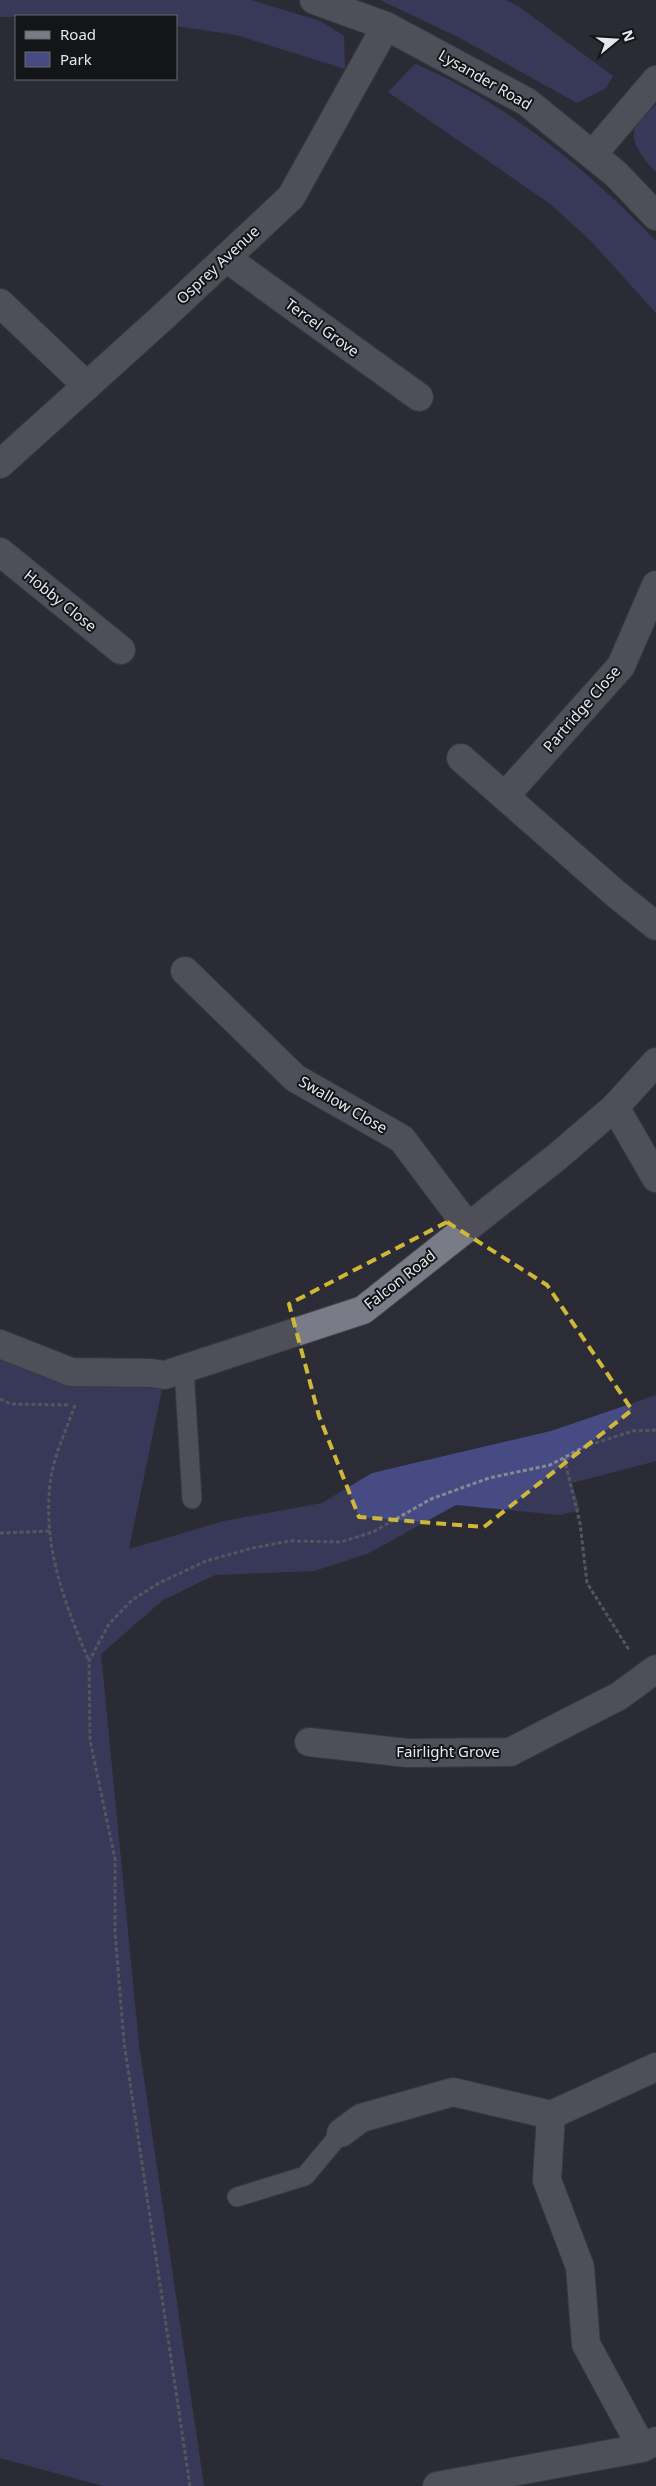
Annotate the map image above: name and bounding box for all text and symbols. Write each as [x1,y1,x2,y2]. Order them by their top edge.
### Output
legend [15,15,178,80]
north arrow [591,15,641,65]
text: Road [60,24,96,44]
text: N [618,27,640,44]
street label: Lysander Road [435,44,536,114]
text: Park [60,49,92,69]
street label: Osprey Avenue [172,221,263,308]
street label: Tercel Grove [282,294,364,361]
street label: Hobby Close [20,565,101,636]
street label: Partridge Close [538,661,624,756]
street label: Swallow Close [296,1071,391,1137]
street label: Falcon Road [360,1245,439,1313]
street label: Fairlight Grove [396,1741,500,1761]

